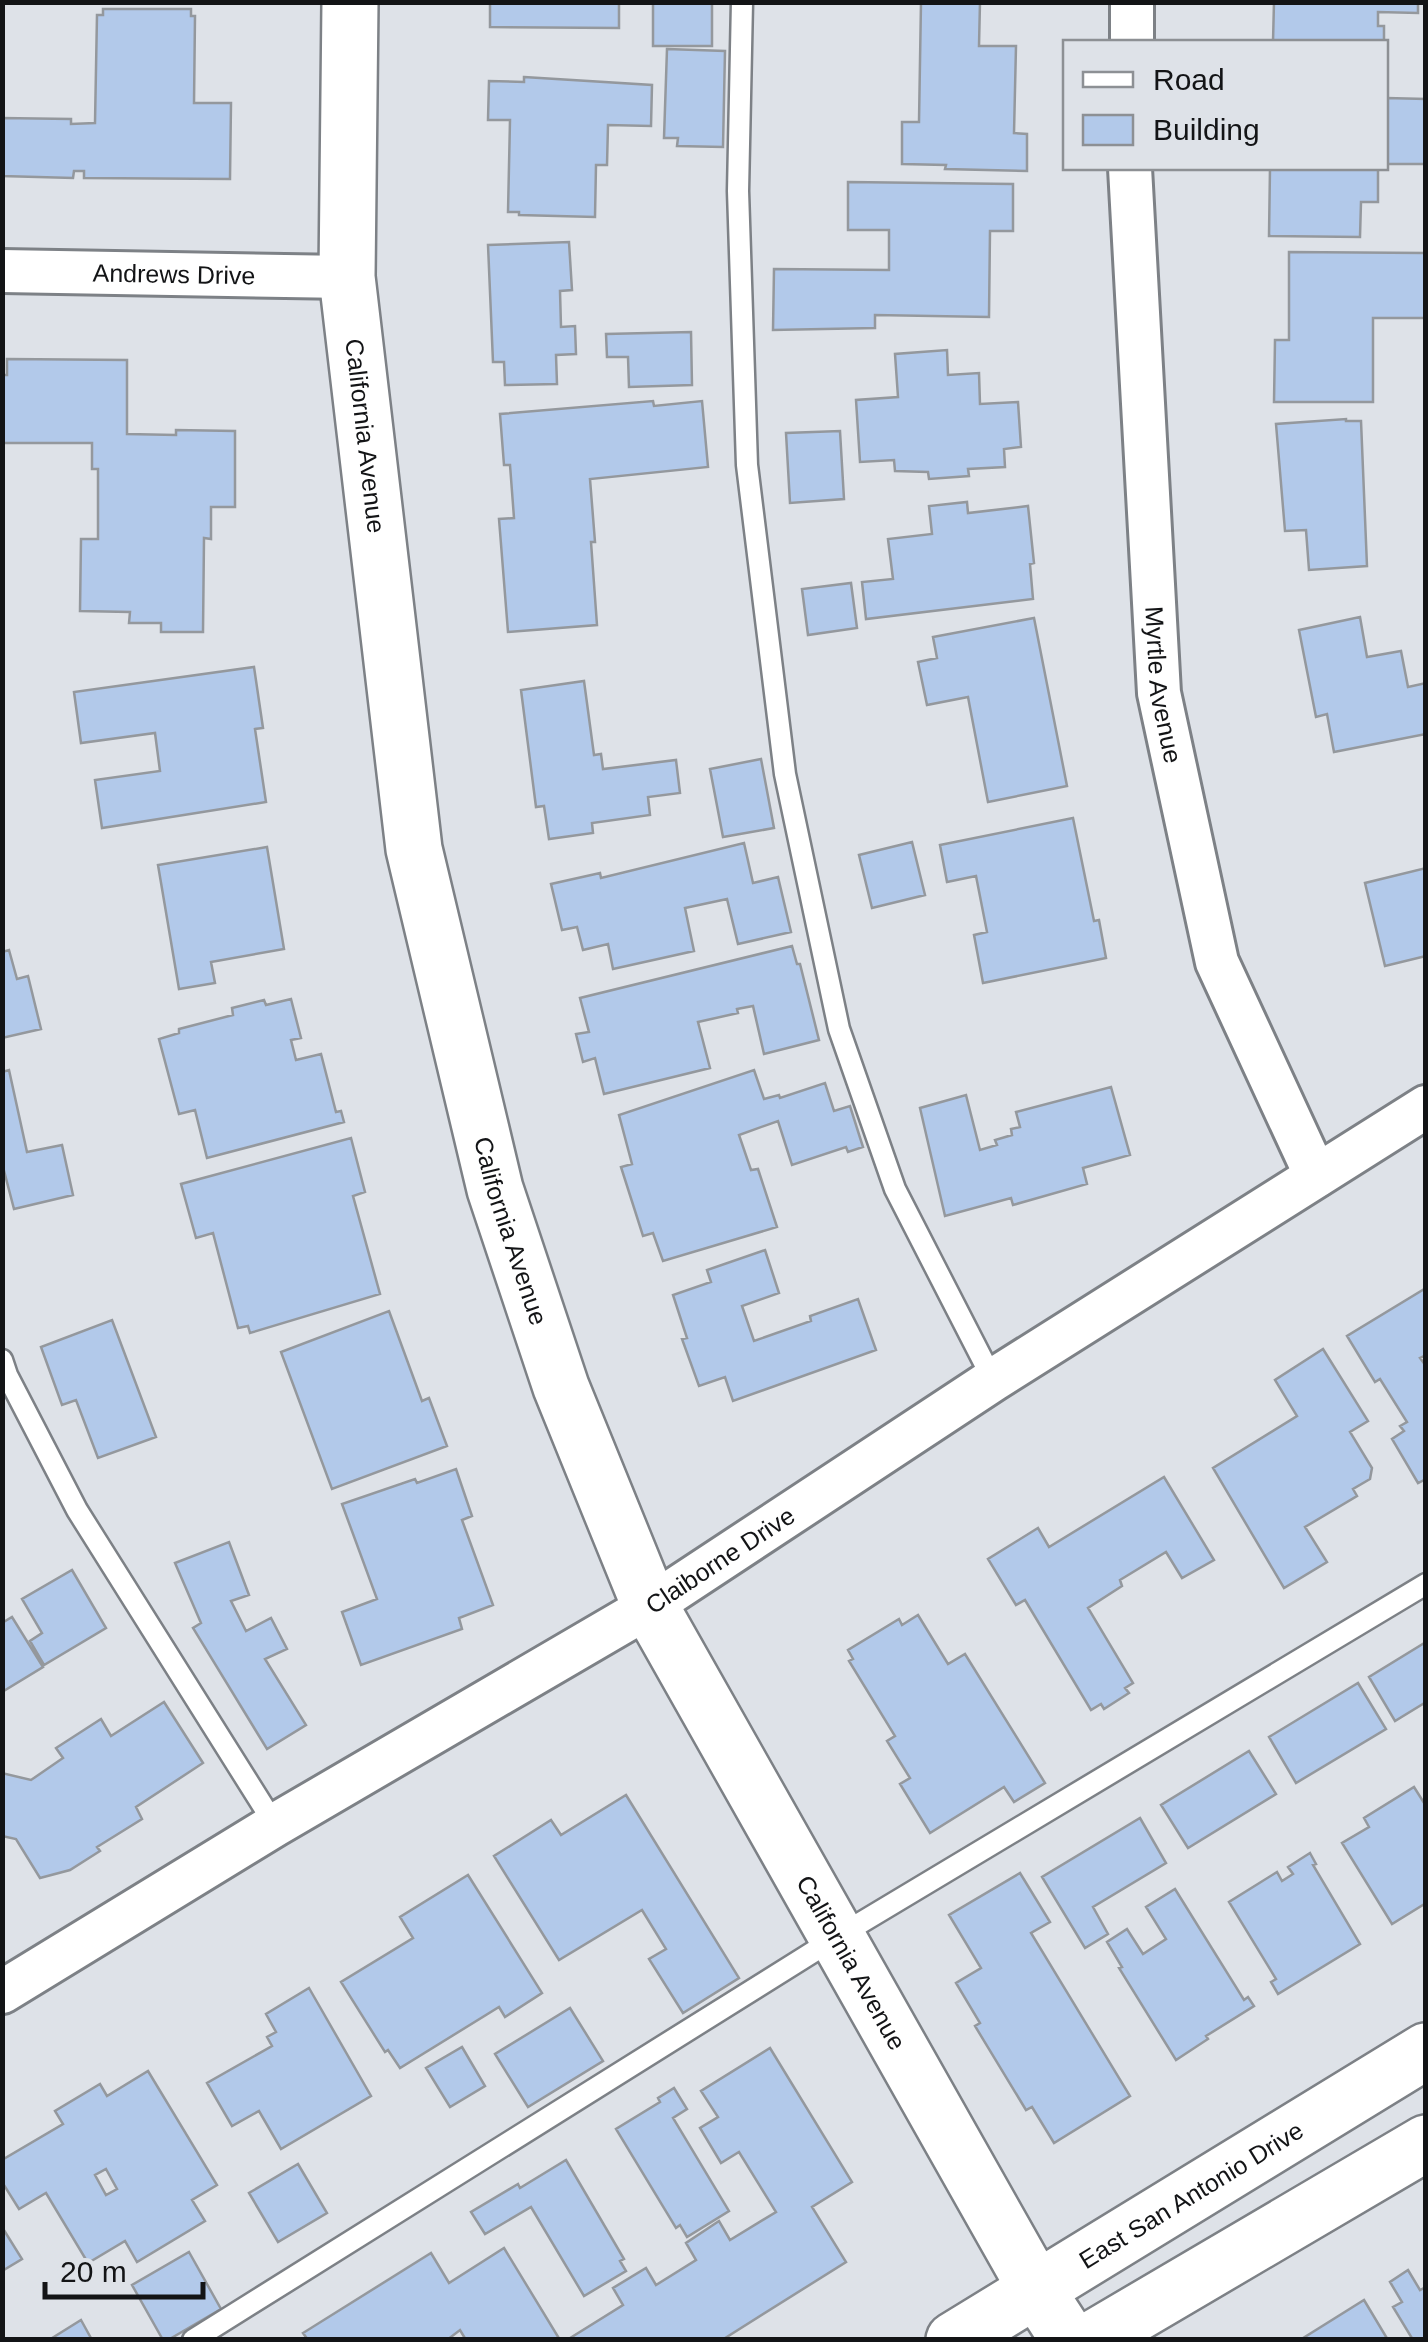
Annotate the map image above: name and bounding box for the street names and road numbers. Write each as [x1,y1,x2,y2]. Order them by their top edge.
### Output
street label: Andrews Drive [92,259,256,289]
street label: California Avenue [340,337,391,535]
street label: Myrtle Avenue [1140,606,1188,766]
street label: California Avenue [469,1134,553,1328]
street label: Claiborne Drive [640,1501,800,1619]
street label: California Avenue [791,1870,912,2054]
street label: East San Antonio Drive [1074,2116,1308,2274]

